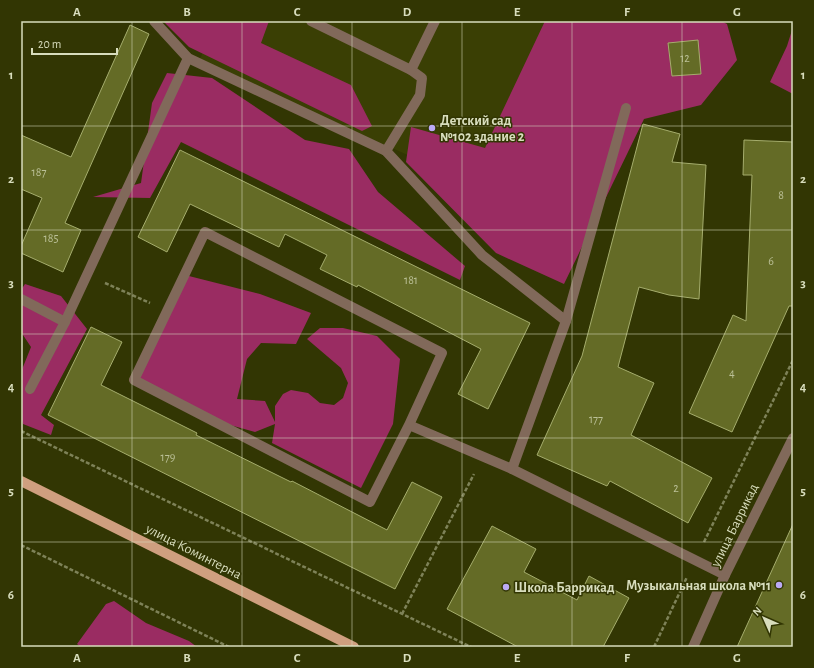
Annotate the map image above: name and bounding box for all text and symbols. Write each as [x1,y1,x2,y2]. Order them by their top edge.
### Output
text: A [73,6,81,19]
text: B [183,6,191,19]
text: C [294,6,301,19]
text: D [403,6,412,19]
text: E [514,6,521,19]
text: F [624,6,631,19]
text: G [733,6,741,19]
scale bar [32,30,117,56]
text: 20 m [38,38,61,50]
house number: 12 [680,52,690,64]
text: 1 [9,69,13,82]
text: 1 [801,69,805,82]
place label: Детский сад №102 здание 2 [440,114,525,144]
marker: Детский сад №102 здание 2 [427,123,437,133]
house number: 187 [32,166,46,178]
text: 2 [8,173,14,186]
text: 2 [800,173,806,186]
house number: 8 [778,189,784,201]
house number: 185 [44,232,58,244]
house number: 6 [768,255,774,267]
house number: 181 [404,274,418,286]
text: 3 [8,277,14,290]
text: 3 [800,277,806,290]
house number: 4 [729,367,735,379]
text: 4 [8,381,15,394]
text: 4 [800,381,807,394]
house number: 177 [589,413,603,425]
house number: 179 [161,451,176,463]
street label: улица Баррикад [708,481,761,570]
house number: 2 [673,482,679,494]
text: 5 [8,485,14,498]
text: 5 [800,485,806,498]
street label: улица Коминтерна [143,521,244,582]
place label: Музыкальная школа №11 [626,579,771,593]
marker: Музыкальная школа №11 [774,580,784,590]
place label: Школа Баррикад [514,581,615,595]
marker: Школа Баррикад [501,582,511,592]
text: 6 [8,589,14,602]
text: 6 [800,589,806,602]
north arrow [744,598,784,638]
text: N [751,605,764,618]
text: A [73,652,81,665]
text: B [183,652,191,665]
text: C [294,652,301,665]
text: D [403,652,412,665]
text: E [514,652,521,665]
text: F [624,652,631,665]
text: G [733,652,741,665]

